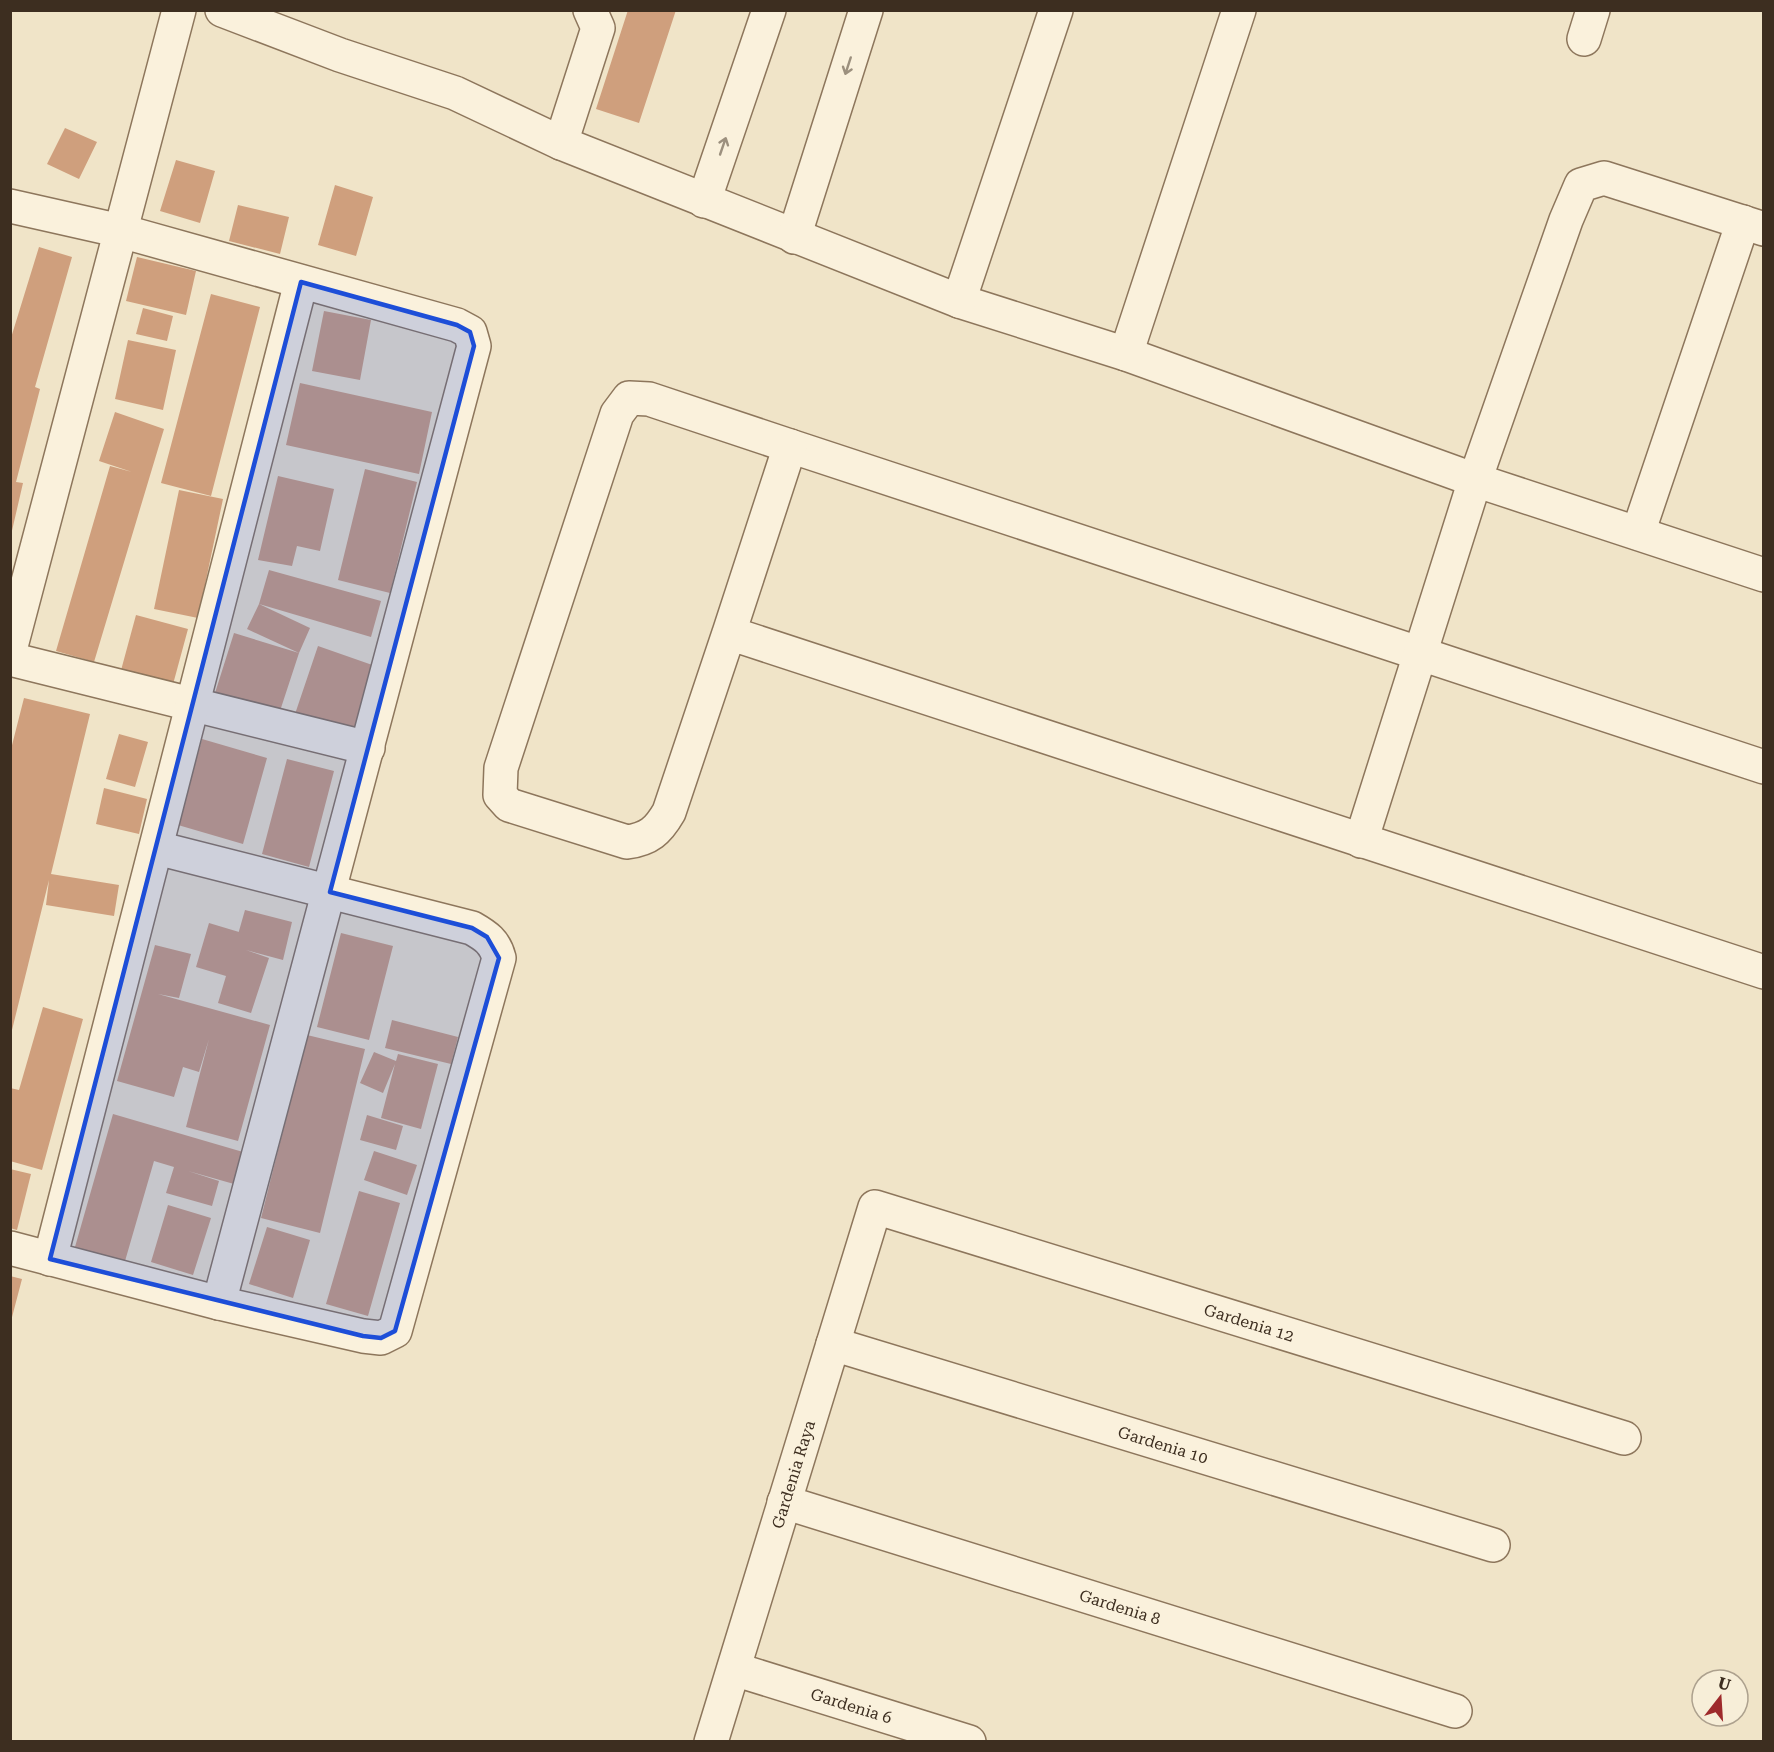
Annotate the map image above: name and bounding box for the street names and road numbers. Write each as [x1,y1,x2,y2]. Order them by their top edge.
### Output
street label: Gardenia 12 [1202,1300,1296,1345]
street label: Gardenia Raya [768,1418,819,1531]
street label: Gardenia 10 [1116,1422,1210,1467]
street label: Gardenia 8 [1077,1585,1163,1628]
street label: Gardenia 6 [809,1684,894,1727]

